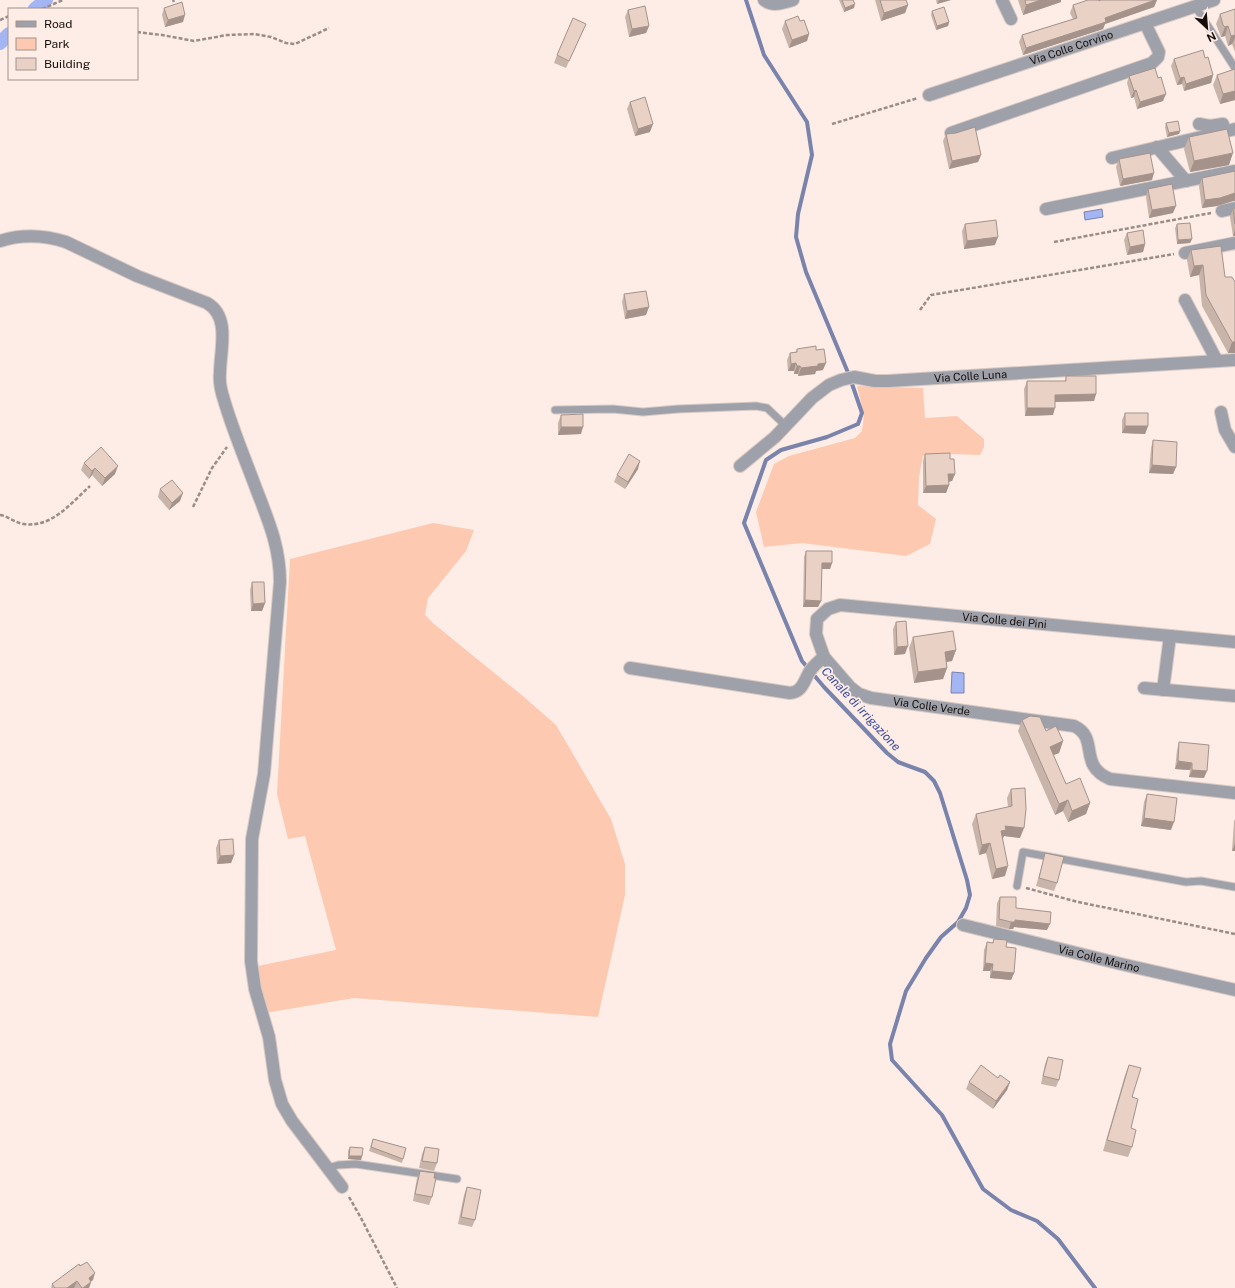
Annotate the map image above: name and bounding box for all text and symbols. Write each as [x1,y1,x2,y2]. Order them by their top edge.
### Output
legend [8,8,138,80]
north arrow [1187,8,1227,48]
text: Road [44,17,72,31]
street label: Via Colle Corvino [1028,28,1114,67]
text: N [1205,30,1218,44]
text: Park [44,37,70,51]
text: Building [44,57,90,71]
street label: Via Colle Luna [934,368,1007,384]
street label: Via Colle dei Pini [962,610,1047,630]
water label: Canale di irrigazione [819,664,904,754]
street label: Via Colle Verde [892,695,971,718]
street label: Via Colle Marino [1057,943,1141,974]

